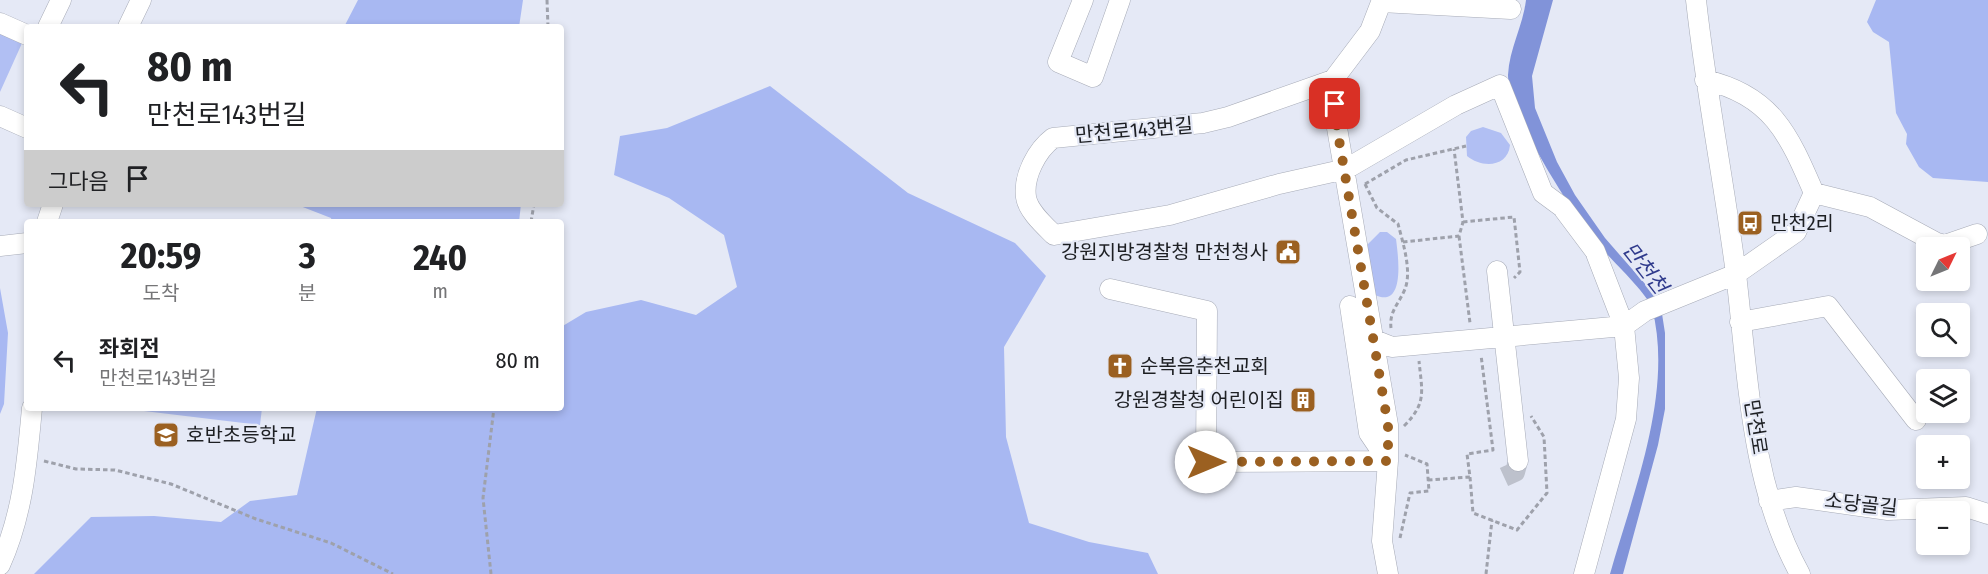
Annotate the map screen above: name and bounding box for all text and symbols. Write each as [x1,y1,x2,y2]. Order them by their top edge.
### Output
text: 80 m [147,42,233,92]
icon: left [48,48,126,126]
pin [1309,78,1360,129]
icon: arrive [1318,87,1351,120]
text: 만천로143번길 [147,99,307,131]
street label: 만천로143번길 [1074,113,1194,147]
icon: arrive [121,162,154,195]
text: 그다음 [48,168,109,195]
bus stop icon: 만천2리 [1735,208,1765,238]
place label: 만천2리 [1770,211,1834,235]
text: 20:59 [121,234,201,278]
text: 3 [299,234,316,278]
text: 240 [413,236,467,280]
public building icon: 강원지방경찰청 만천청사 [1273,237,1303,267]
water label: 만천천 [1617,237,1675,301]
north arrow [1916,237,1970,291]
map controls [1916,237,1970,555]
place label: 강원지방경찰청 만천청사 [1061,240,1268,264]
text: m [433,279,448,303]
text: 도착 [143,281,179,305]
text: 분 [298,281,316,305]
button: search [1916,303,1970,357]
text: 좌회전 [99,335,160,362]
icon: left [48,344,81,377]
text: 80 m [495,347,540,374]
church icon: 순복음춘천교회 [1105,351,1135,381]
place label: 순복음춘천교회 [1140,354,1269,378]
text: 만천로143번길 [99,366,217,390]
button: layers [1916,369,1970,423]
building icon: 강원경찰청 어린이집 [1288,385,1318,415]
place label: 강원경찰청 어린이집 [1114,388,1284,412]
street label: 만천로 [1740,398,1772,456]
school or university icon: 호반초등학교 [151,420,181,450]
place label: 호반초등학교 [186,423,296,447]
position arrow [1174,430,1238,494]
button: + [1916,435,1970,489]
street label: 소당골길 [1823,488,1899,520]
button: − [1916,501,1970,555]

